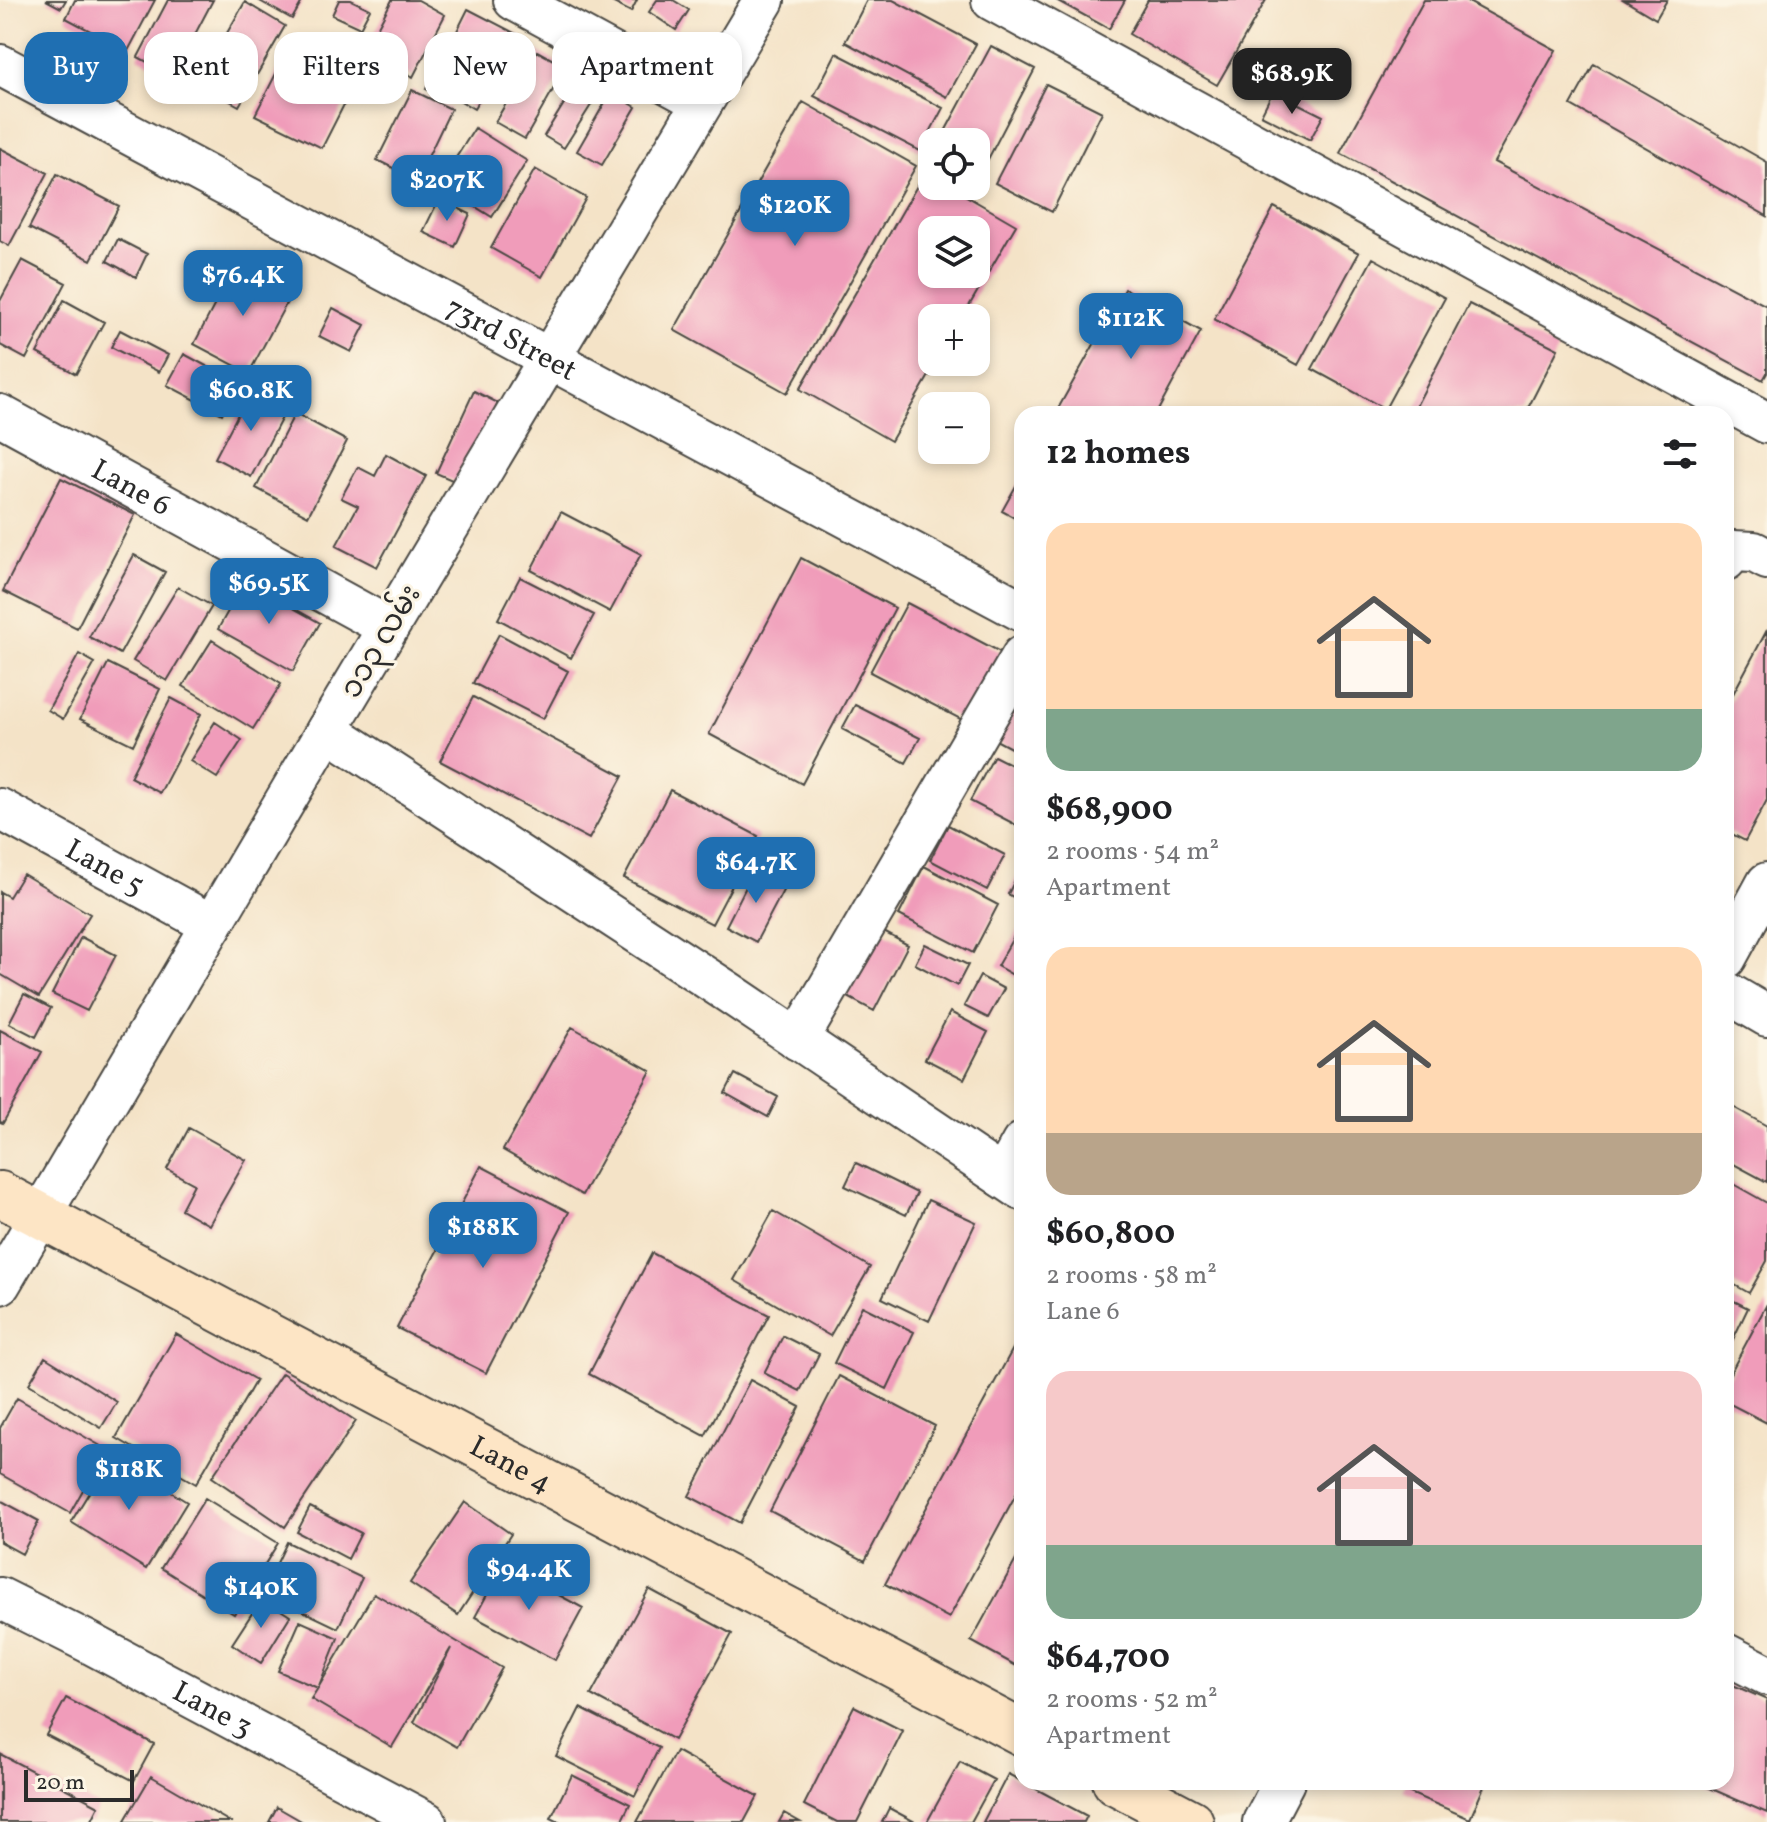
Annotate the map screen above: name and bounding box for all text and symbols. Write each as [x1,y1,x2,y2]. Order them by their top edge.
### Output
chip: Buy [24,32,128,104]
chip: Rent [144,32,258,104]
chip: Filters [274,32,408,104]
chip: New [424,32,536,104]
chip: Apartment [552,32,742,104]
pin: $68.9K [1227,48,1357,116]
text: $68.9K [1250,56,1334,92]
map controls [918,128,990,464]
button: locate [918,128,990,200]
pin: $207K [391,155,503,223]
text: $207K [409,163,485,199]
pin: $120K [739,180,851,248]
text: $120K [758,188,832,224]
button: layers [918,216,990,288]
pin: $76.4K [178,250,308,318]
text: $76.4K [202,258,284,294]
street label: 73rd Street [438,288,584,392]
pin: $112K [1075,293,1187,361]
text: $112K [1097,301,1165,337]
button: + [918,304,990,376]
pin: $60.8K [186,365,316,433]
text: $60.8K [208,373,294,409]
button: − [918,392,990,464]
text: 12 homes [1046,431,1190,478]
icon: filters [1658,432,1702,476]
street label: Lane 6 [83,450,178,528]
pin: $69.5K [204,558,334,626]
text: $69.5K [228,566,310,602]
icon: home [1302,575,1446,719]
street label: ၁၁၃ လမ်း [329,576,434,708]
text: $68,900 [1046,787,1173,834]
street label: Lane 5 [57,830,151,907]
text: 2 rooms · 54 m² [1046,834,1219,870]
pin: $64.7K [691,837,821,905]
text: $64.7K [715,845,797,881]
text: Apartment [1046,870,1171,906]
icon: home [1302,999,1446,1143]
pin: $188K [427,1202,539,1270]
text: $188K [447,1210,519,1246]
text: $60,800 [1046,1211,1175,1258]
text: 2 rooms · 58 m² [1046,1258,1217,1294]
text: Lane 6 [1046,1294,1120,1330]
icon: home [1302,1423,1446,1567]
street label: Lane 4 [462,1426,559,1504]
pin: $118K [73,1444,185,1512]
text: $118K [95,1452,163,1488]
pin: $94.4K [464,1544,594,1612]
text: $94.4K [486,1552,572,1588]
pin: $140K [205,1562,317,1630]
text: $140K [223,1570,299,1606]
text: $64,700 [1046,1635,1170,1682]
street label: Lane 3 [165,1672,260,1749]
text: 2 rooms · 52 m² [1046,1682,1218,1718]
text: Apartment [1046,1718,1171,1754]
scale bar [24,1766,134,1802]
text: 20 m [36,1768,85,1799]

